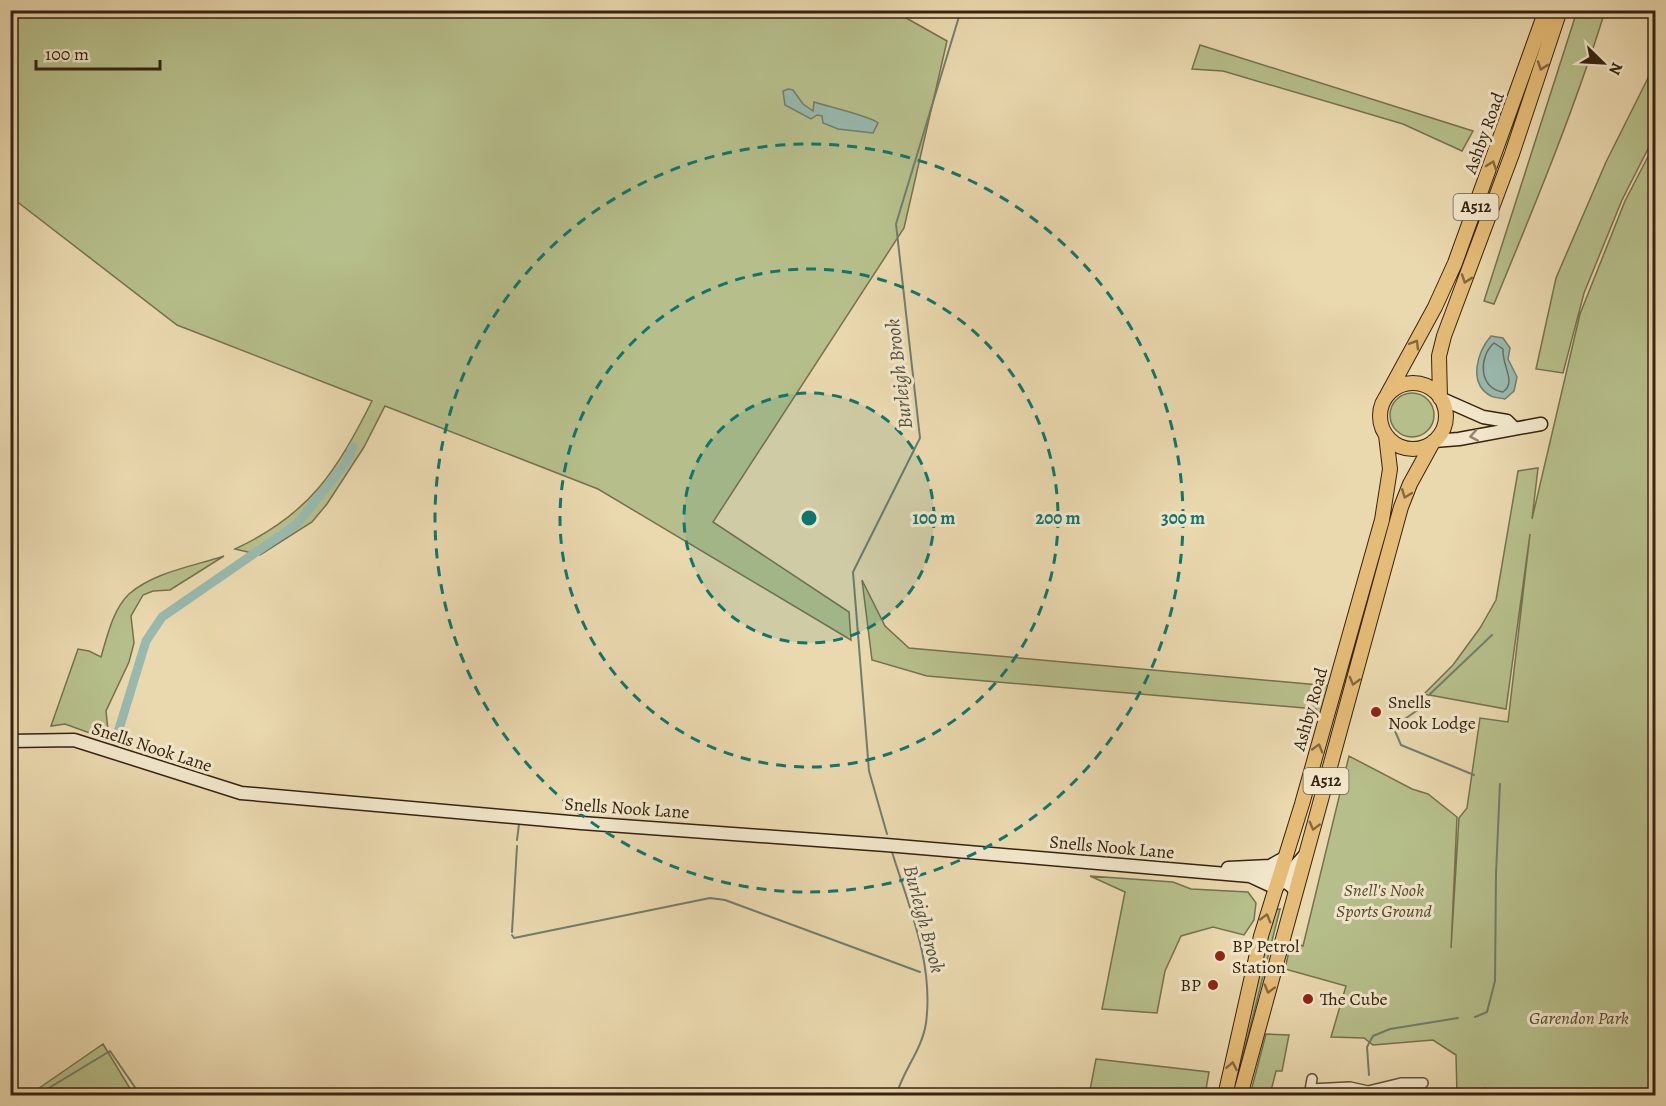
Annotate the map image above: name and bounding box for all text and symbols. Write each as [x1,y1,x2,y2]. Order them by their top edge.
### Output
scale bar [36,33,160,71]
north arrow [1573,33,1633,93]
text: 100 m [45,42,89,66]
text: N [1603,59,1628,79]
one-way arrow [1537,60,1550,71]
street label: Ashby Road [1458,89,1510,178]
one-way arrow [1485,160,1498,171]
road number: A512 [1454,194,1498,220]
one-way arrow [1461,273,1474,284]
water label: Burleigh Brook [879,317,919,431]
one-way arrow [1408,340,1420,350]
one-way arrow [1470,430,1479,442]
one-way arrow [1401,488,1414,498]
text: 100 m [913,506,955,530]
text: 200 m [1035,506,1081,530]
text: 300 m [1161,506,1205,530]
centre of rings [799,508,819,528]
street label: Ashby Road [1286,664,1333,754]
one-way arrow [1348,676,1361,686]
place label: Snells Nook Lodge [1388,690,1476,735]
marker: Snells Nook Lodge [1369,705,1383,719]
street label: Snells Nook Lane [89,716,215,778]
one-way arrow [1311,743,1323,754]
road number: A512 [1304,768,1348,794]
street label: Snells Nook Lane [564,792,690,824]
one-way arrow [1309,820,1321,830]
street label: Snells Nook Lane [1049,830,1175,864]
water label: Burleigh Brook [897,862,951,976]
park label: Snell's Nook Sports Ground [1336,878,1433,923]
one-way arrow [1259,913,1271,923]
place label: BP Petrol Station [1232,934,1300,979]
marker: BP Petrol Station [1213,949,1227,963]
place label: BP [1180,973,1201,997]
marker: BP [1206,978,1220,992]
one-way arrow [1264,983,1276,994]
place label: The Cube [1320,987,1388,1011]
marker: The Cube [1301,992,1315,1006]
park label: Garendon Park [1529,1006,1629,1030]
one-way arrow [1225,1061,1238,1071]

